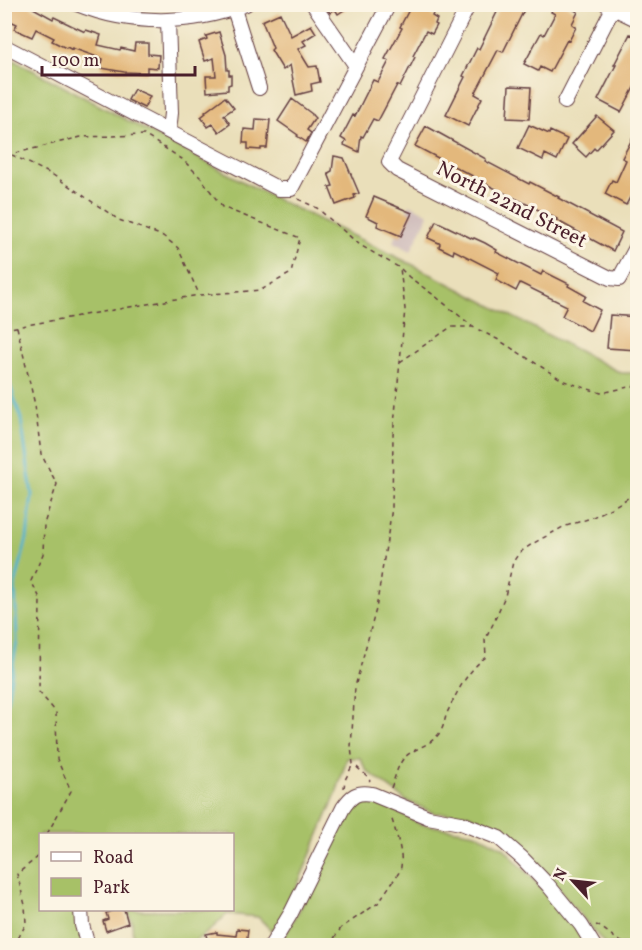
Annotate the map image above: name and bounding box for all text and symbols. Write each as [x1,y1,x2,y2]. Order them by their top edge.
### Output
scale bar [42,39,195,77]
text: 100 m [51,49,100,74]
street label: North 22nd Street [431,155,592,256]
legend [39,833,234,911]
text: Road [93,846,134,871]
north arrow [543,851,603,911]
text: N [549,865,574,885]
text: Park [93,876,130,901]

